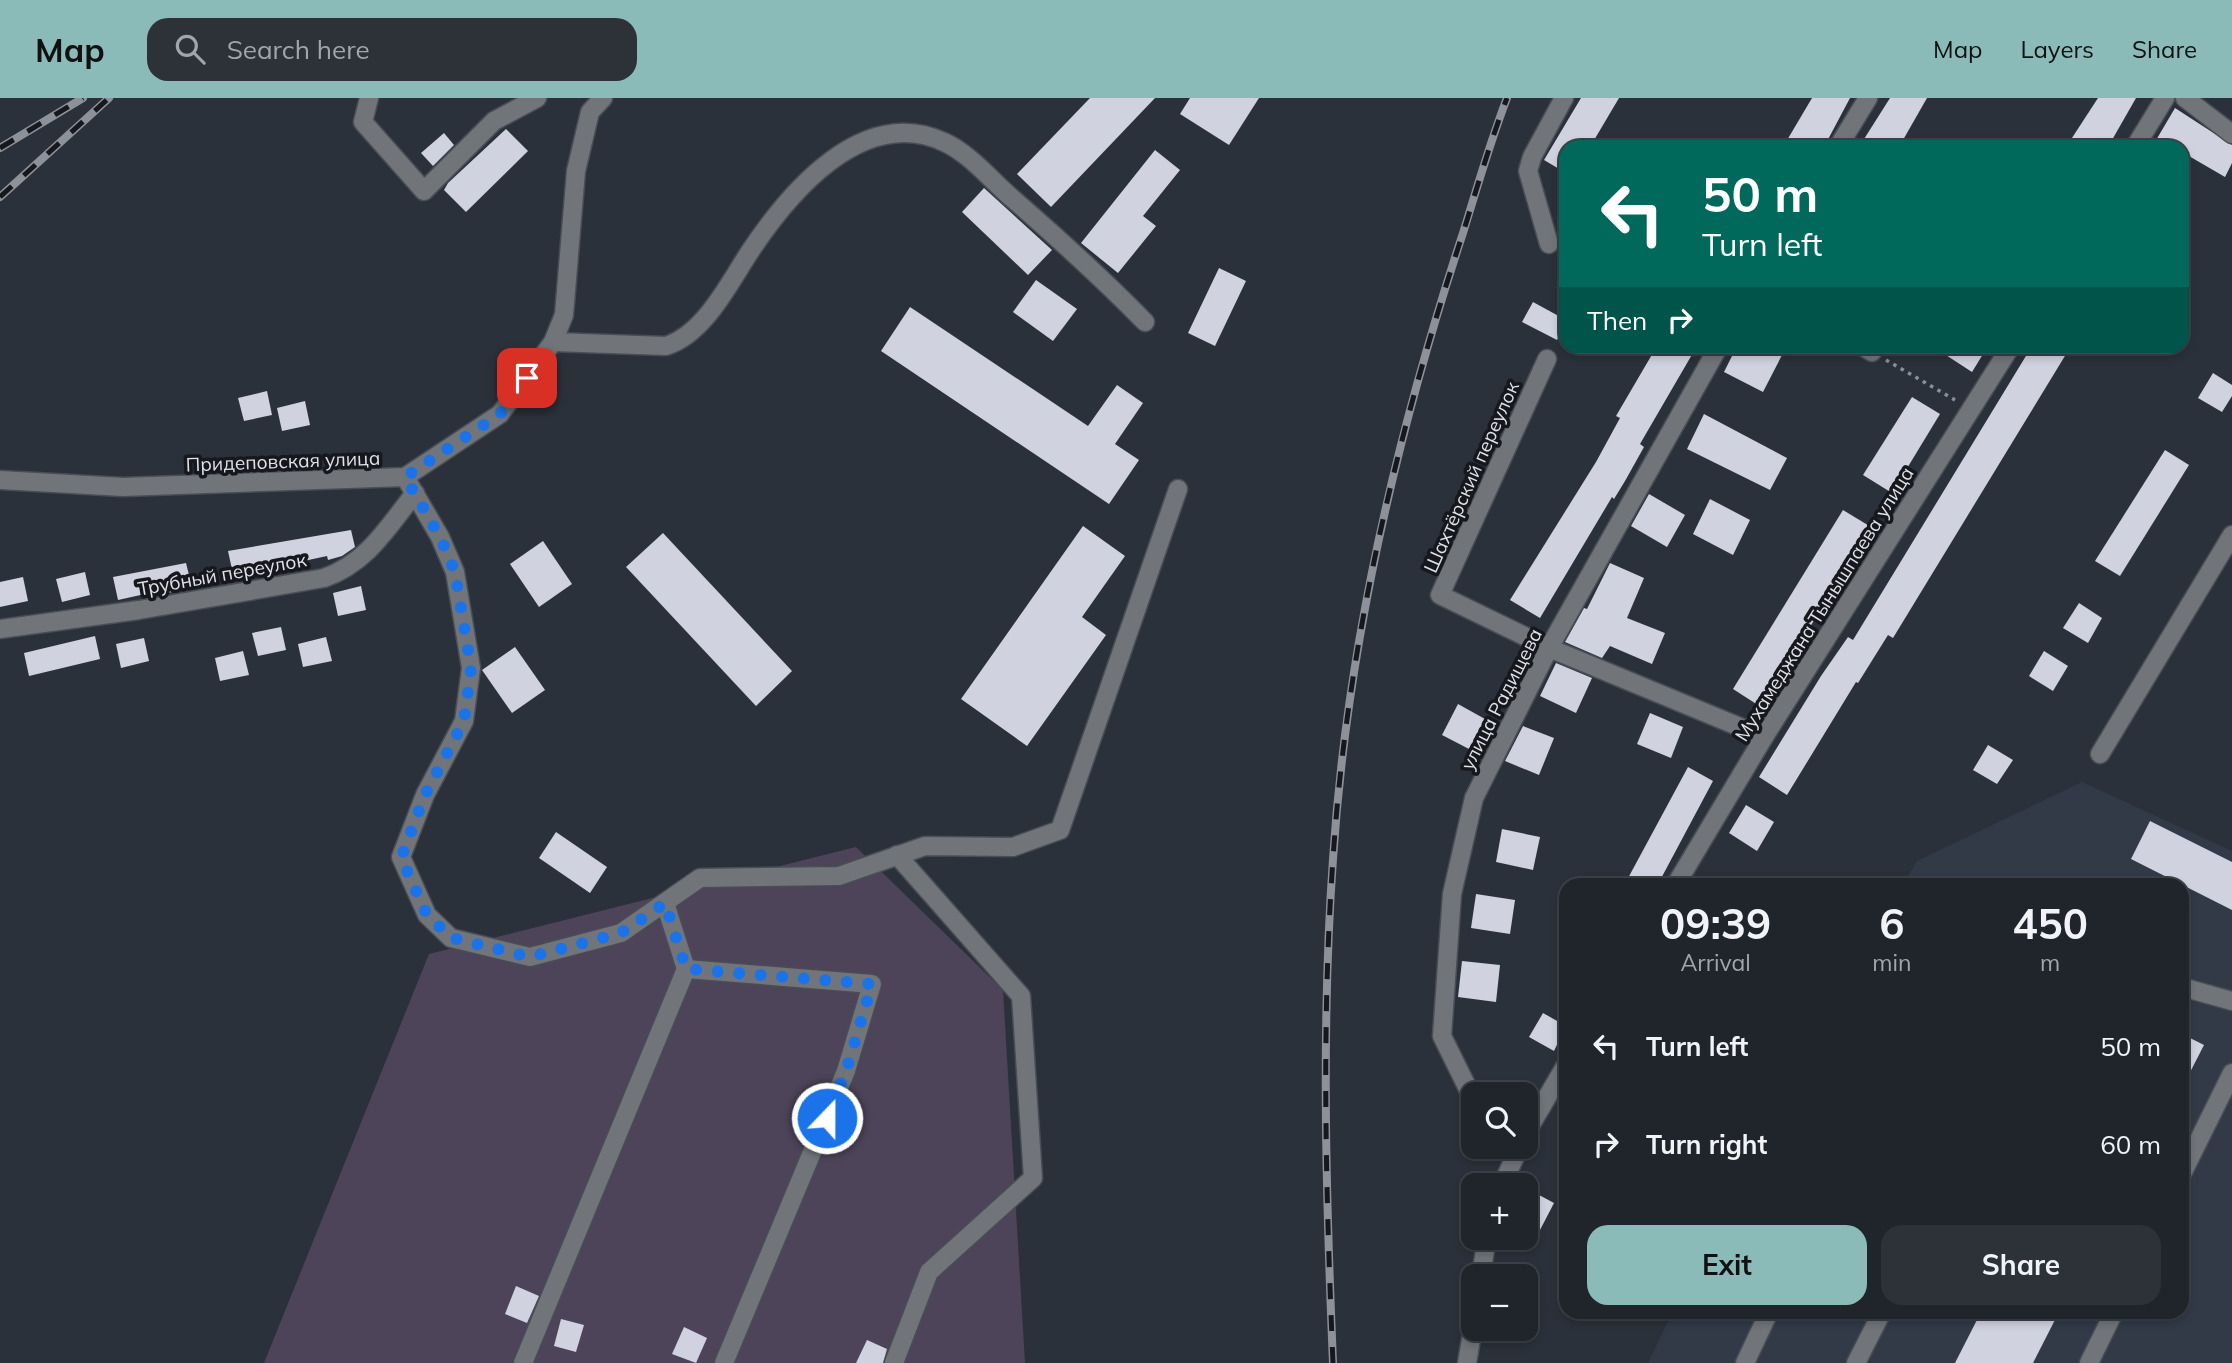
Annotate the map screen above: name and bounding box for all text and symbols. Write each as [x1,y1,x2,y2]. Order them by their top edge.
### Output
search box [147,18,637,81]
text: Map [35,29,105,70]
icon: search [171,30,209,68]
text: Search here [227,33,370,66]
text: Map [1933,34,1982,64]
text: Layers [2020,34,2094,64]
text: Share [2132,34,2197,64]
text: 50 m [1702,163,1818,224]
icon: left [1587,168,1678,259]
text: Turn left [1702,224,1822,264]
icon: right [1661,301,1699,339]
text: Then [1587,304,1647,337]
pin [497,348,557,408]
icon: arrive [508,359,546,397]
street label: Шахтёрский переулок [1418,377,1524,576]
street label: Придеповская улица [185,446,381,476]
street label: Мухамеджана Тынышпаева улица [1729,462,1919,746]
street label: Трубный переулок [136,547,309,601]
street label: улица Радищева [1455,624,1547,774]
text: 09:39 [1660,897,1771,950]
text: 6 [1879,897,1904,950]
text: 450 [2012,897,2088,950]
text: Arrival [1680,948,1751,977]
text: min [1872,948,1911,977]
text: m [2040,948,2060,977]
icon: left [1587,1027,1625,1065]
text: Turn left [1646,1030,1748,1063]
text: 50 m [2100,1030,2161,1063]
position arrow [790,1081,864,1155]
map controls [1461,1082,1538,1341]
button: search [1461,1082,1538,1159]
icon: right [1587,1125,1625,1163]
text: Turn right [1646,1128,1767,1161]
text: 60 m [2100,1128,2161,1161]
button: + [1461,1173,1538,1250]
button: Exit [1587,1225,1867,1305]
button: Share [1881,1225,2161,1305]
button: − [1461,1264,1538,1341]

